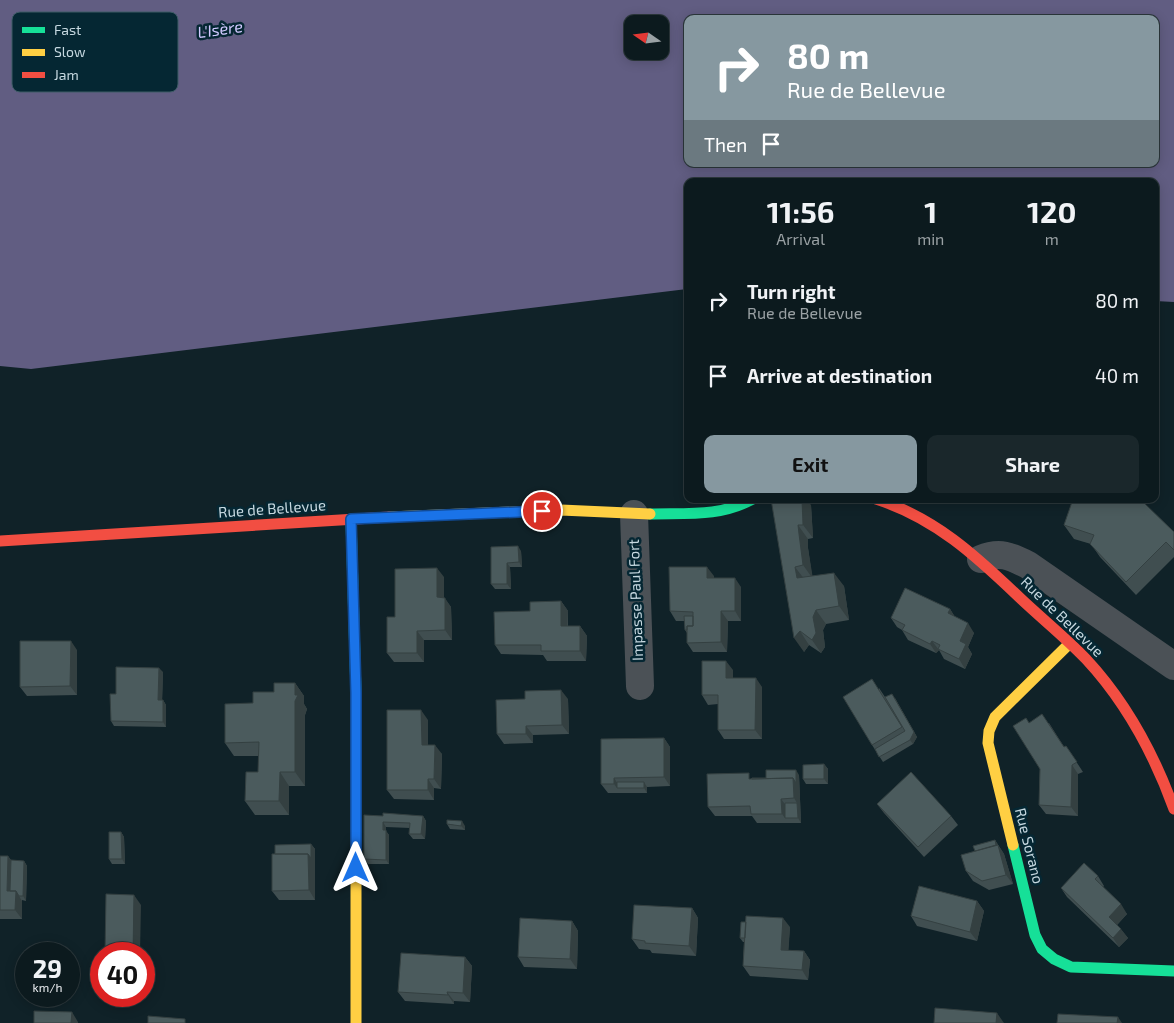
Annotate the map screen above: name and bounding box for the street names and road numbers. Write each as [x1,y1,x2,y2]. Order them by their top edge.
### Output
street label: Rue de Bellevue [217,495,326,521]
street label: Impasse Paul Fort [624,539,646,661]
street label: Rue de Bellevue [1018,572,1108,660]
street label: Rue Sorano [1012,806,1048,886]

